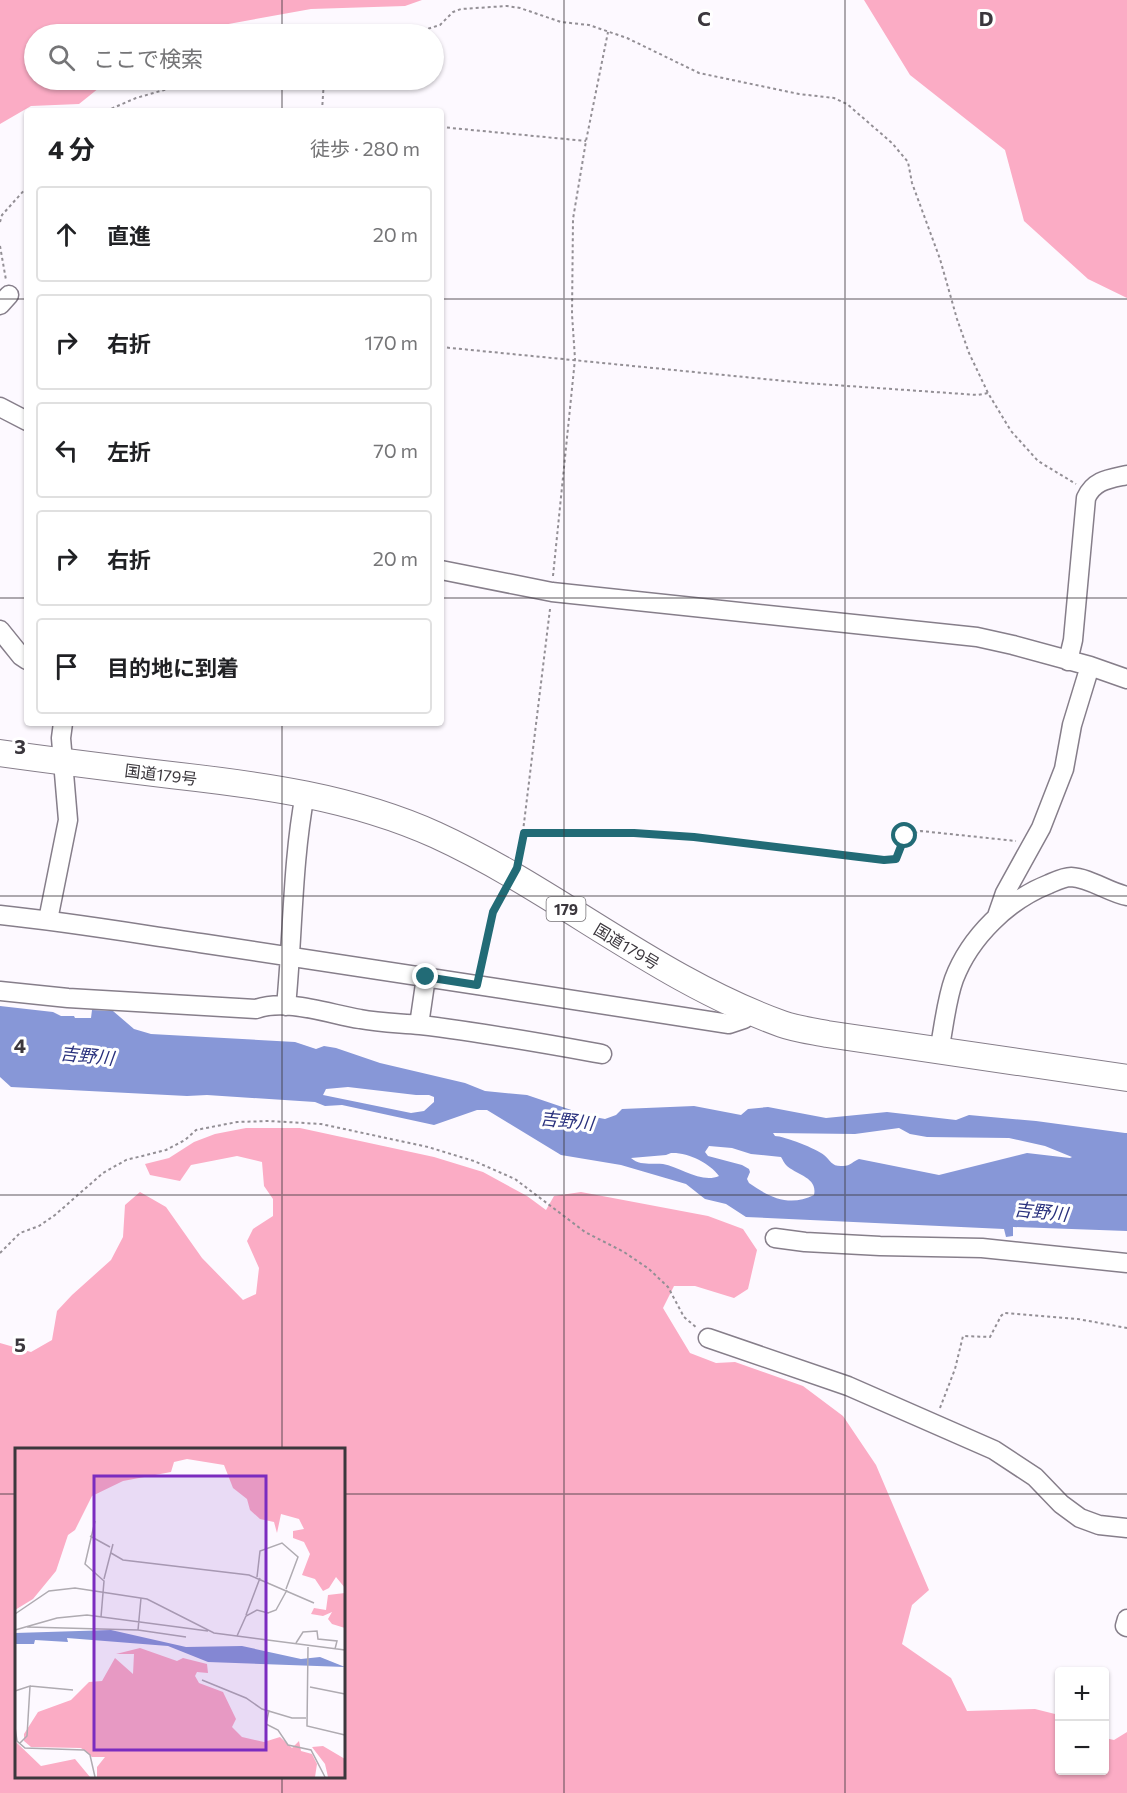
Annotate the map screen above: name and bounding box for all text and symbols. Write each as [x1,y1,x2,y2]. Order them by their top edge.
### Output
text: C [697,6,711,30]
text: D [979,6,993,30]
search box [24,24,444,90]
icon: search [45,41,78,74]
text: ここで検索 [93,45,203,72]
text: 4 分 [48,133,95,164]
text: 徒歩 · 280 m [310,136,420,160]
icon: ahead [50,218,83,251]
text: 直進 [107,222,151,249]
text: 20 m [373,222,418,246]
icon: right [50,326,83,359]
text: 右折 [107,330,151,357]
text: 170 m [365,330,418,354]
icon: left [50,434,83,467]
text: 左折 [107,438,151,465]
text: 70 m [373,438,418,462]
icon: right [50,542,83,575]
text: 右折 [107,546,151,573]
text: 20 m [373,546,418,570]
icon: arrive [50,650,83,683]
text: 目的地に到着 [107,654,239,681]
text: 3 [14,734,26,758]
street label: 国道179号 [124,760,198,788]
route start [891,822,917,848]
road number: 179 [546,897,586,921]
street label: 国道179号 [591,919,663,973]
route end [412,963,438,989]
text: 4 [14,1033,26,1057]
water label: 吉野川 [59,1041,117,1069]
water label: 吉野川 [539,1106,597,1134]
water label: 吉野川 [1013,1197,1071,1225]
text: 5 [14,1332,26,1356]
inset map [15,1448,345,1778]
map controls [1055,1667,1109,1775]
button: + [1055,1667,1109,1721]
button: − [1055,1721,1109,1775]

